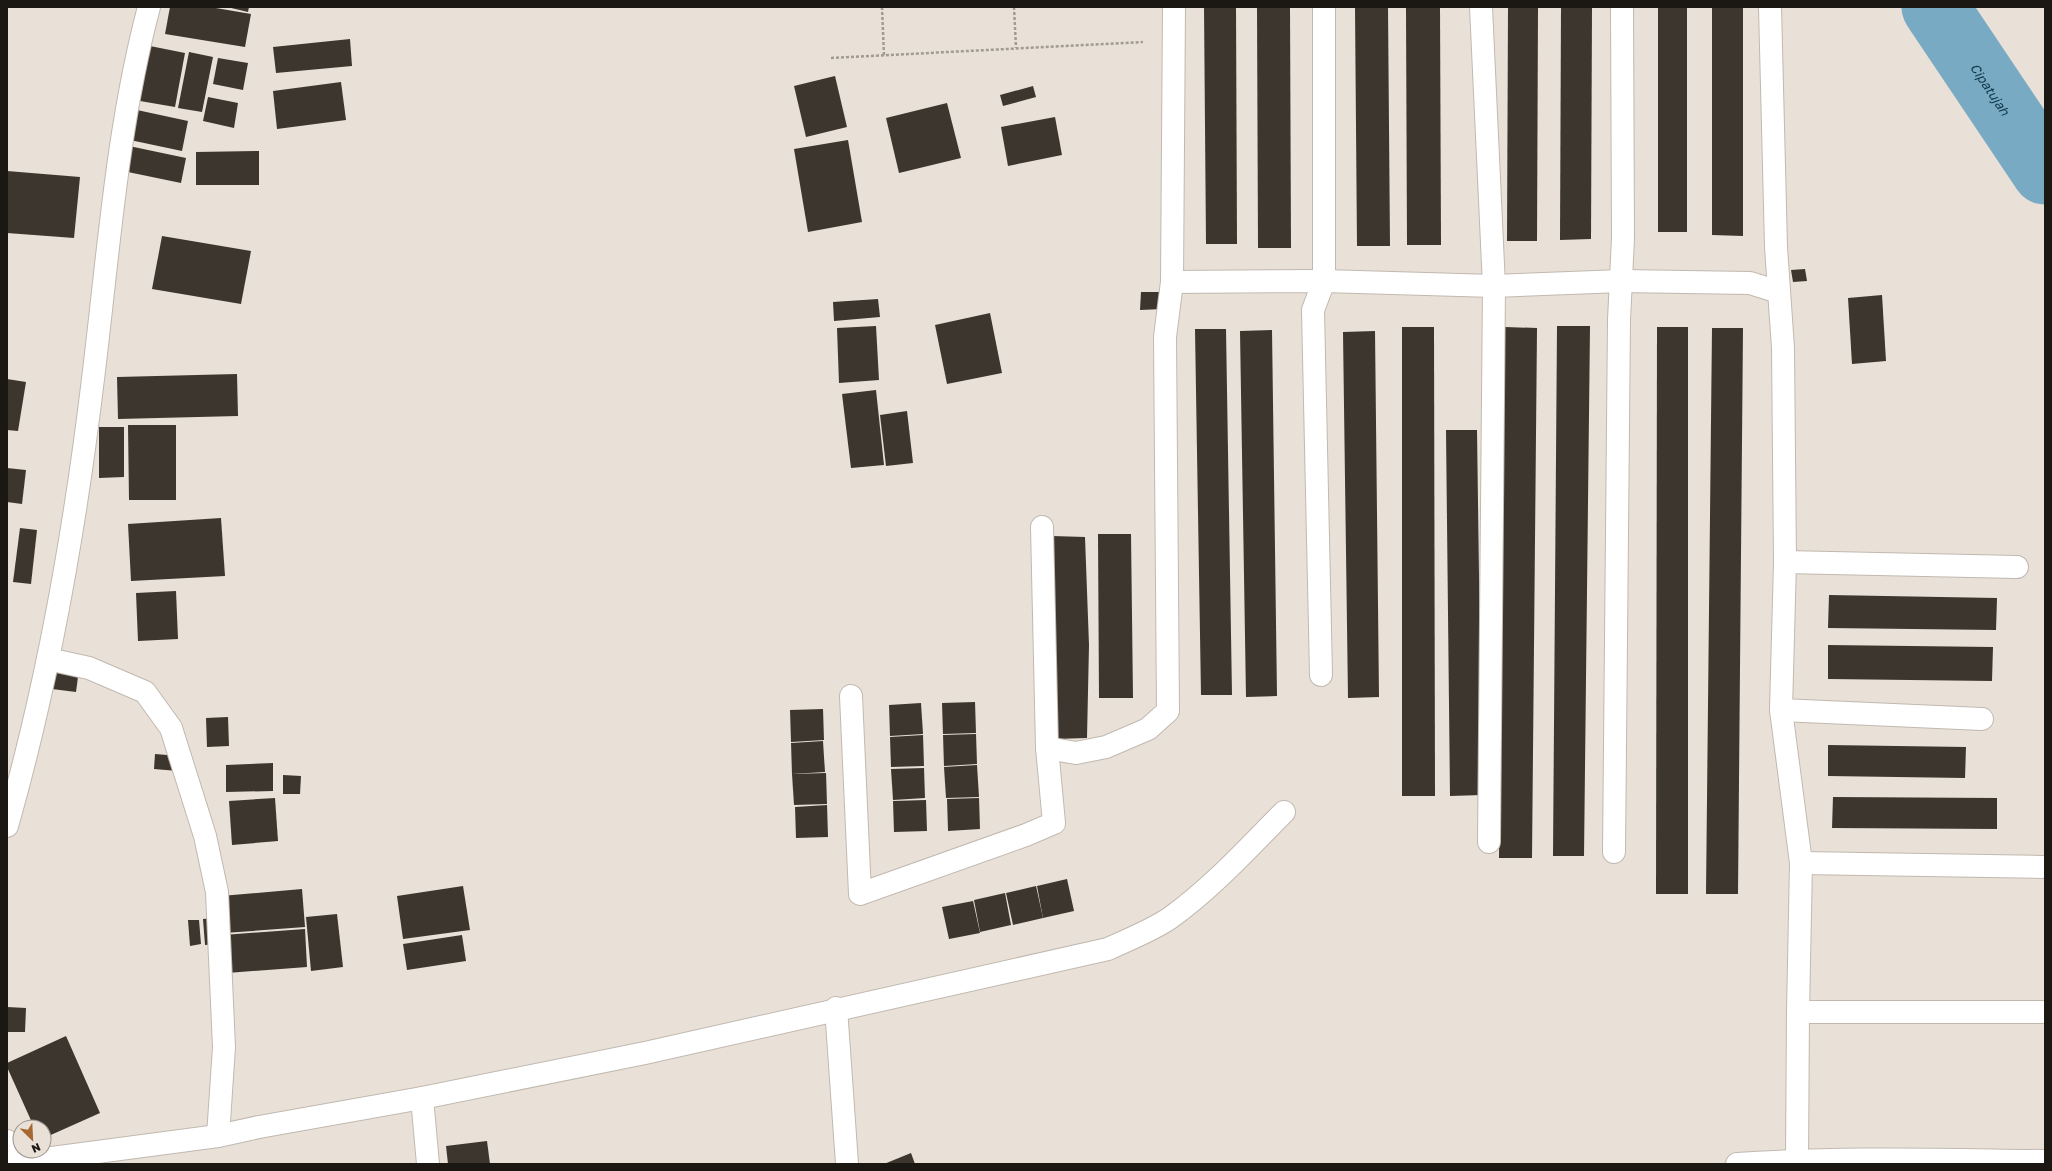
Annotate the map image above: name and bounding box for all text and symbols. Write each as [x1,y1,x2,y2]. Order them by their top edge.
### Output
water label: Cipatujah [1967,60,2014,119]
north arrow [12,1119,52,1159]
text: N [30,1141,43,1156]

